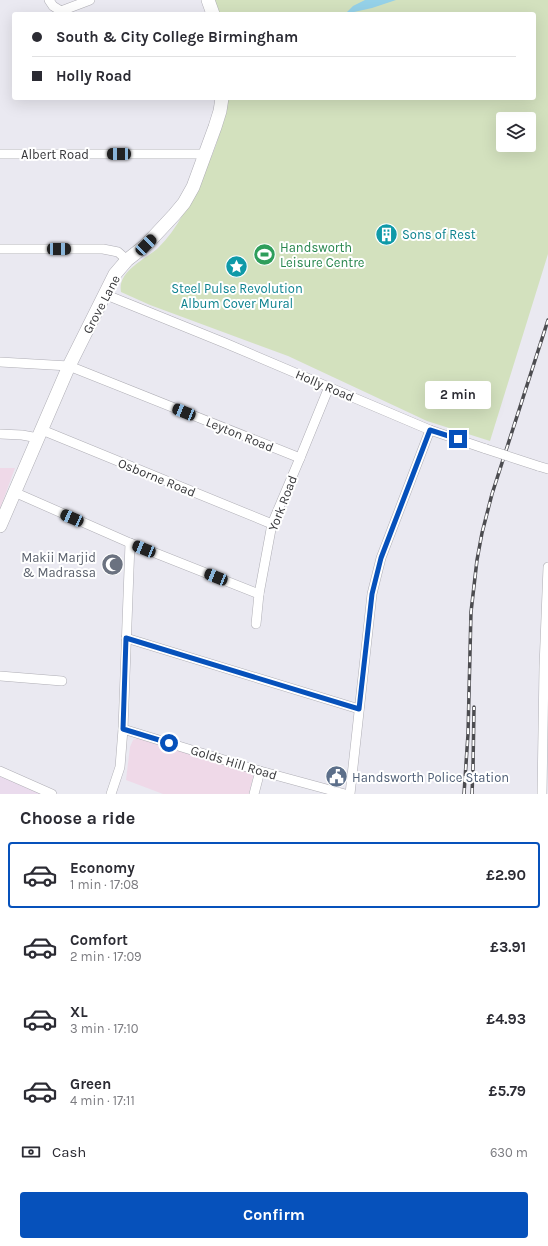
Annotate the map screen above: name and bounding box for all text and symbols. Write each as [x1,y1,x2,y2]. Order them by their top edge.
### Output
text: South & City College Birmingham [56,28,298,46]
text: Holly Road [56,67,132,85]
map controls [496,112,536,152]
button: layers [496,112,536,152]
street label: Albert Road [21,147,89,162]
car [107,148,131,160]
building icon: Sons of Rest [374,221,400,247]
place label: Sons of Rest [402,227,476,242]
car [133,232,159,258]
place label: Handsworth Leisure Centre [280,240,365,270]
sports icon: Handsworth Leisure Centre [252,241,278,267]
car [47,243,71,255]
place icon: Steel Pulse Revolution Album Cover Mural [224,253,250,279]
street label: Grove Lane [80,272,123,336]
place label: Steel Pulse Revolution Album Cover Mural [171,281,303,311]
street label: Holly Road [293,366,356,405]
callout: 2 min [425,381,491,409]
text: 2 min [440,387,476,402]
car [171,402,197,422]
street label: Leyton Road [204,414,276,455]
route end [449,430,467,448]
street label: Osborne Road [116,455,198,500]
street label: York Road [265,473,300,533]
car [59,508,85,528]
car [131,539,157,559]
place label: Makii Marjid & Madrassa [21,550,96,580]
mosque icon: Makii Marjid & Madrassa [99,551,125,577]
car [203,567,229,587]
route start [160,734,178,752]
street label: Golds Hill Road [189,742,279,783]
public building icon: Handsworth Police Station [324,764,350,790]
place label: Handsworth Police Station [352,770,509,785]
text: Choose a ride [20,807,135,829]
icon: car [22,857,58,893]
text: Economy [70,859,135,877]
text: £2.90 [486,866,526,884]
text: 1 min · 17:08 [70,877,139,892]
icon: car [22,929,58,965]
text: Comfort [70,931,128,949]
text: £3.91 [490,938,526,956]
text: 2 min · 17:09 [70,949,142,964]
icon: car [22,1001,58,1037]
text: XL [70,1003,88,1021]
text: £4.93 [486,1010,526,1028]
text: 3 min · 17:10 [70,1021,139,1036]
icon: car [22,1073,58,1109]
text: Green [70,1075,111,1093]
text: £5.79 [488,1082,526,1100]
text: 4 min · 17:11 [70,1093,135,1108]
icon: cash [20,1141,42,1163]
text: Cash [52,1143,86,1161]
text: 630 m [490,1145,528,1160]
button: Confirm [20,1192,528,1238]

